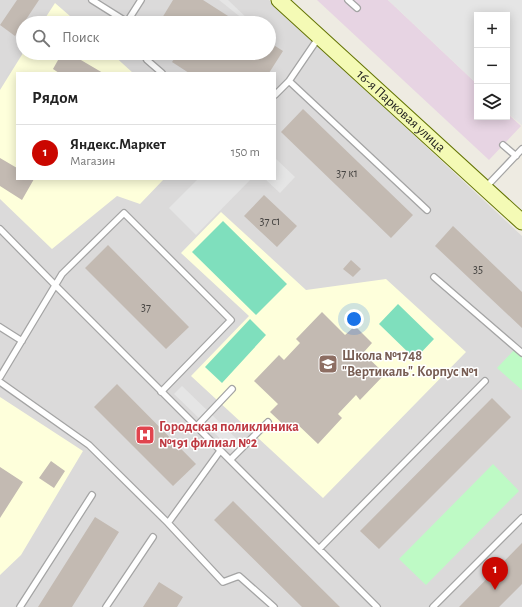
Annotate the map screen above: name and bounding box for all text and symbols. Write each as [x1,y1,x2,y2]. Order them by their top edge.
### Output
map controls [474,12,510,120]
button: + [474,12,510,48]
search box [16,16,276,60]
icon: search [30,27,52,49]
text: Поиск [62,30,100,45]
button: − [474,48,510,84]
street label: 16-я Парковая улица [354,67,448,156]
button: layers [474,84,510,120]
text: Рядом [32,89,78,106]
text: Яндекс.Маркет [70,137,166,152]
text: 1 [43,146,47,159]
text: 150 m [231,146,260,159]
text: Магазин [70,155,116,168]
house number: 37 к1 [336,167,358,179]
house number: 37 с1 [260,215,280,227]
house number: 35 [473,263,483,275]
house number: 37 [141,301,151,313]
your location [344,309,364,329]
place label: Школа №1748 "Вертикаль". Корпус №1 [342,349,479,379]
school or university icon: Школа №1748 "Вертикаль". Корпус №1 [317,353,339,375]
place label: Городская поликлиника №191 филиал №2 [159,420,299,450]
hospital icon: Городская поликлиника №191 филиал №2 [134,424,156,446]
pin: 1 [482,557,508,590]

